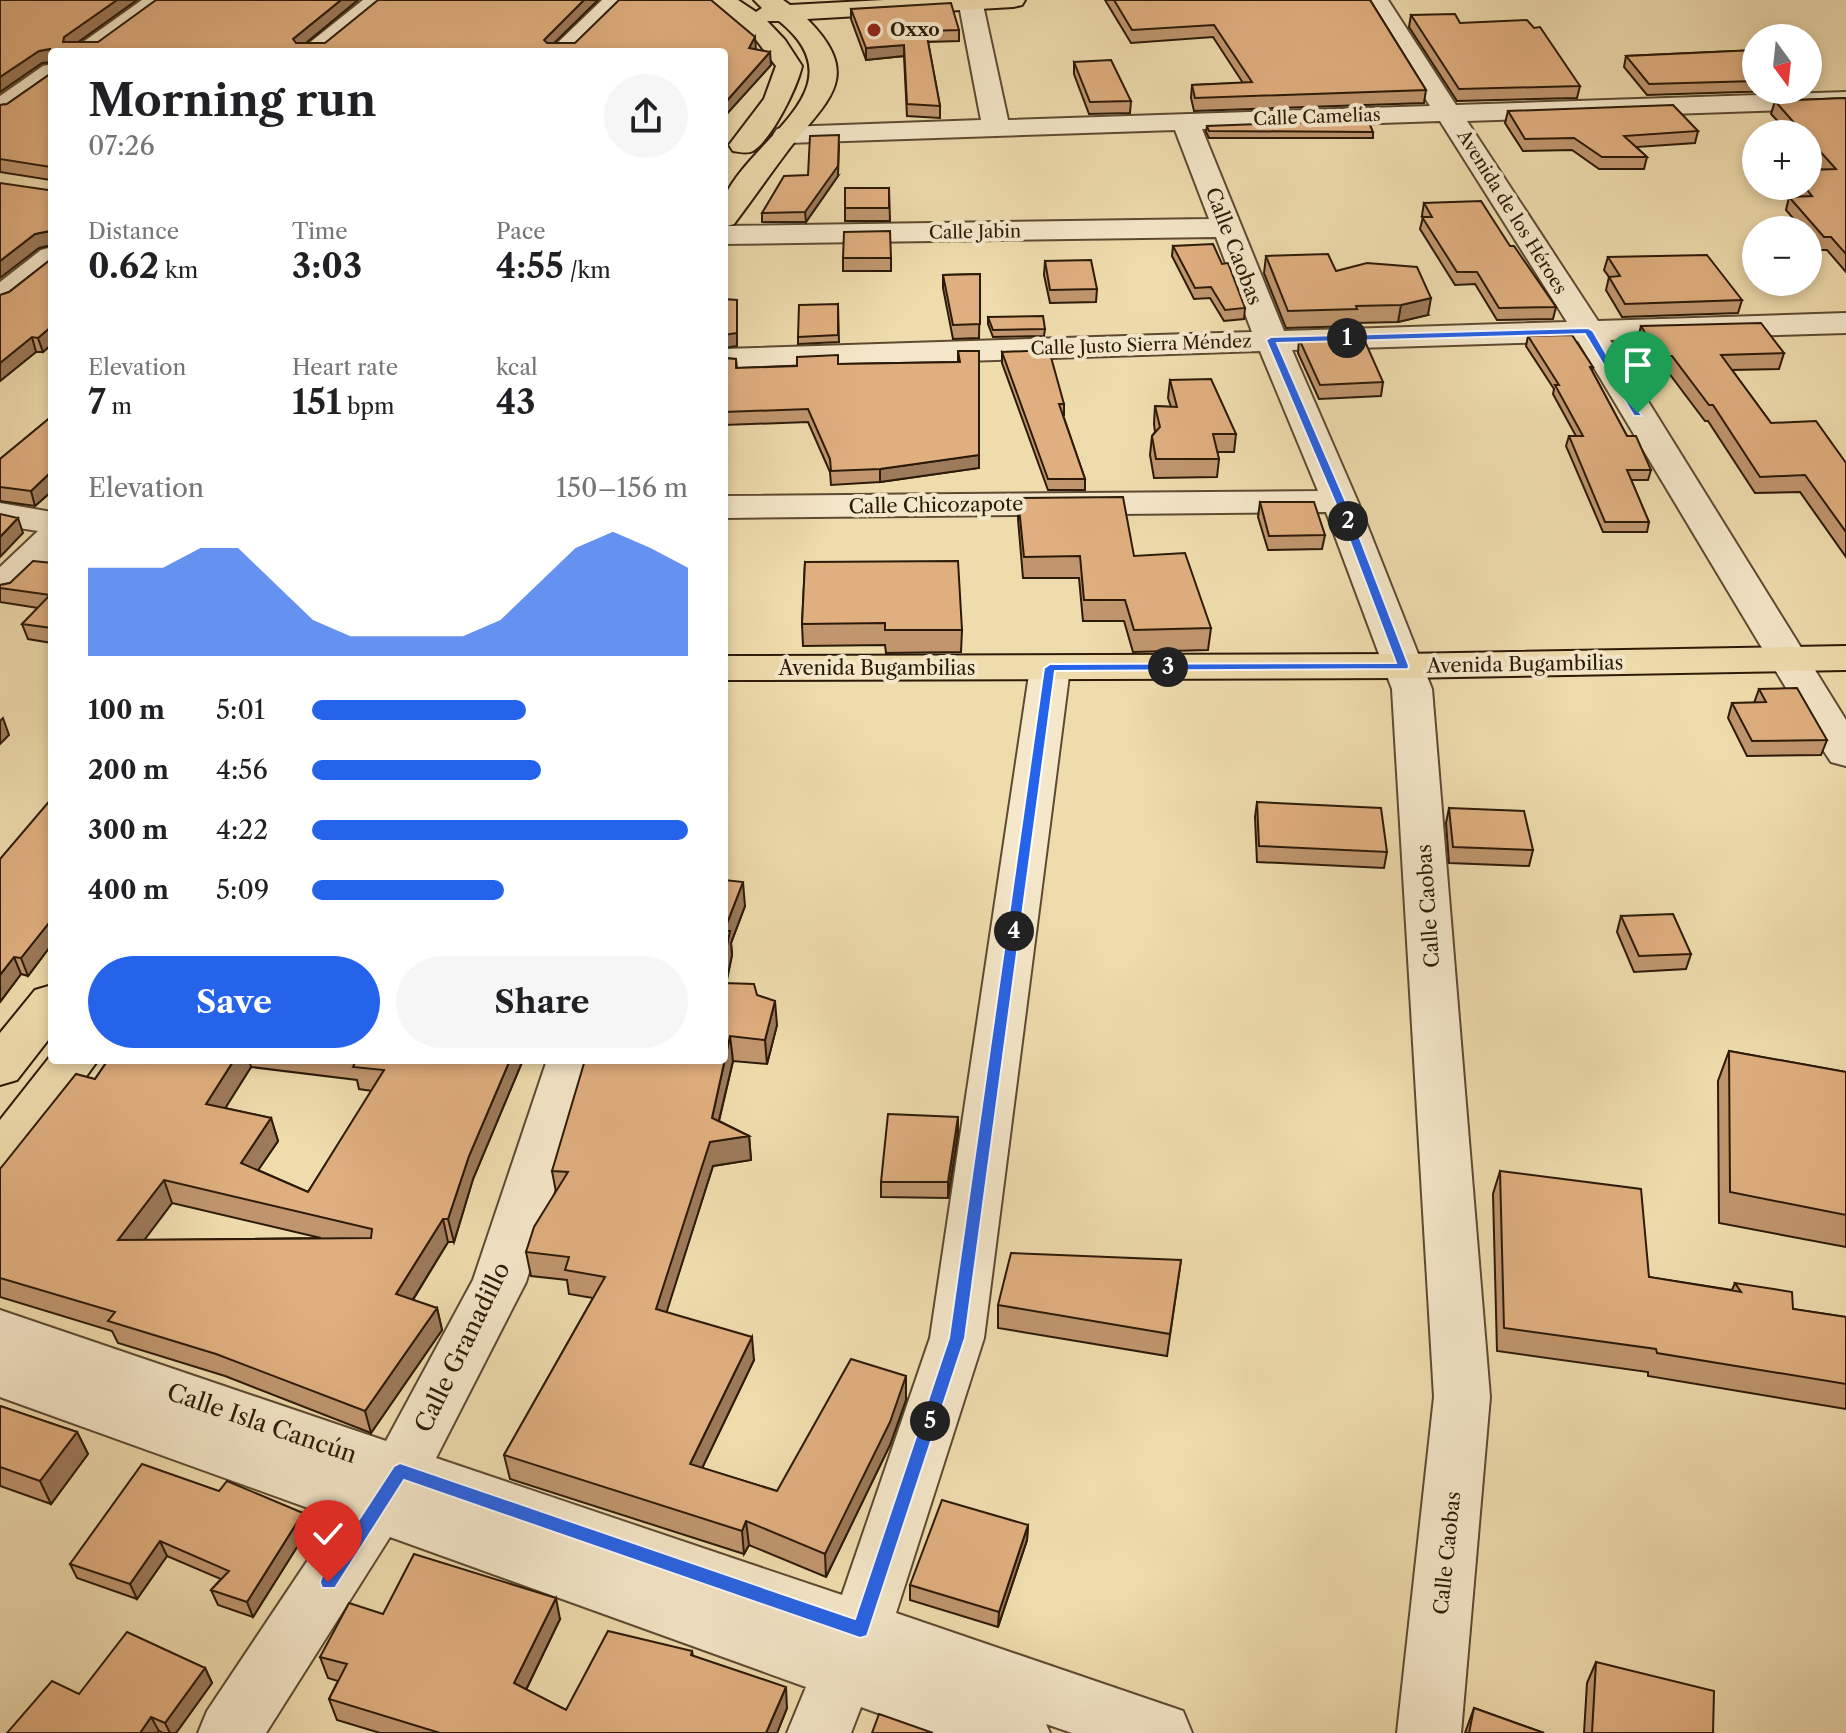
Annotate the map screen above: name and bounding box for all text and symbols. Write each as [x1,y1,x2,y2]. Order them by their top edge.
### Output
place label: Oxxo [890,19,940,41]
marker: Oxxo [865,21,883,39]
north arrow [1742,24,1822,104]
map controls [1742,24,1822,296]
text: Morning run [88,73,377,127]
button: share [604,74,688,158]
street label: Calle Camelias [1253,104,1381,130]
button: + [1742,120,1822,200]
street label: Avenida de los Héroes [1452,125,1572,298]
text: 07:26 [88,130,155,162]
street label: Calle Caobas [1201,184,1267,308]
button: − [1742,216,1822,296]
text: Distance [88,218,179,245]
text: Time [292,218,348,245]
text: Pace [496,218,546,245]
street label: Calle Jabin [929,220,1021,244]
text: 0.62 [88,245,159,287]
text: 3:03 [292,245,362,287]
text: 4:55 [496,245,564,287]
text: km [159,257,198,284]
text: /km [564,257,611,284]
pin: 1 [1327,318,1367,358]
text: 1 [1342,324,1352,351]
street label: Calle Justo Sierra Méndez [1030,330,1252,360]
pin [1604,331,1672,413]
icon: arrive [1616,343,1660,387]
text: Elevation [88,354,186,381]
text: Heart rate [292,354,398,381]
text: kcal [496,354,538,381]
text: 7 [88,381,106,423]
text: 151 [292,381,341,423]
text: 43 [496,381,535,423]
text: m [106,393,132,420]
text: bpm [341,393,395,420]
text: Elevation [88,472,204,504]
text: 150–156 m [556,472,688,504]
street label: Calle Chicozapote [848,491,1024,519]
pin: 2 [1328,501,1368,541]
text: 2 [1342,507,1355,534]
pin: 3 [1148,647,1188,687]
street label: Avenida Bugambilias [1425,650,1624,678]
text: 3 [1162,653,1174,680]
street label: Avenida Bugambilias [778,656,975,680]
text: 100 m [88,694,165,726]
text: 5:01 [216,694,265,726]
text: 200 m [88,754,169,786]
text: 4:56 [216,754,268,786]
text: 300 m [88,814,168,846]
text: 4:22 [216,814,268,846]
street label: Calle Caobas [1412,843,1444,969]
text: 400 m [88,874,169,906]
text: 5:09 [216,874,269,906]
pin: 4 [994,911,1034,951]
text: 4 [1007,917,1021,944]
button: Save [88,956,380,1048]
button: Share [396,956,688,1048]
street label: Calle Granadillo [408,1257,516,1437]
street label: Calle Isla Cancún [163,1377,361,1469]
pin: 5 [910,1401,950,1441]
text: 5 [924,1407,936,1434]
street label: Calle Caobas [1429,1490,1465,1616]
pin [294,1500,362,1582]
icon: check [306,1512,350,1556]

